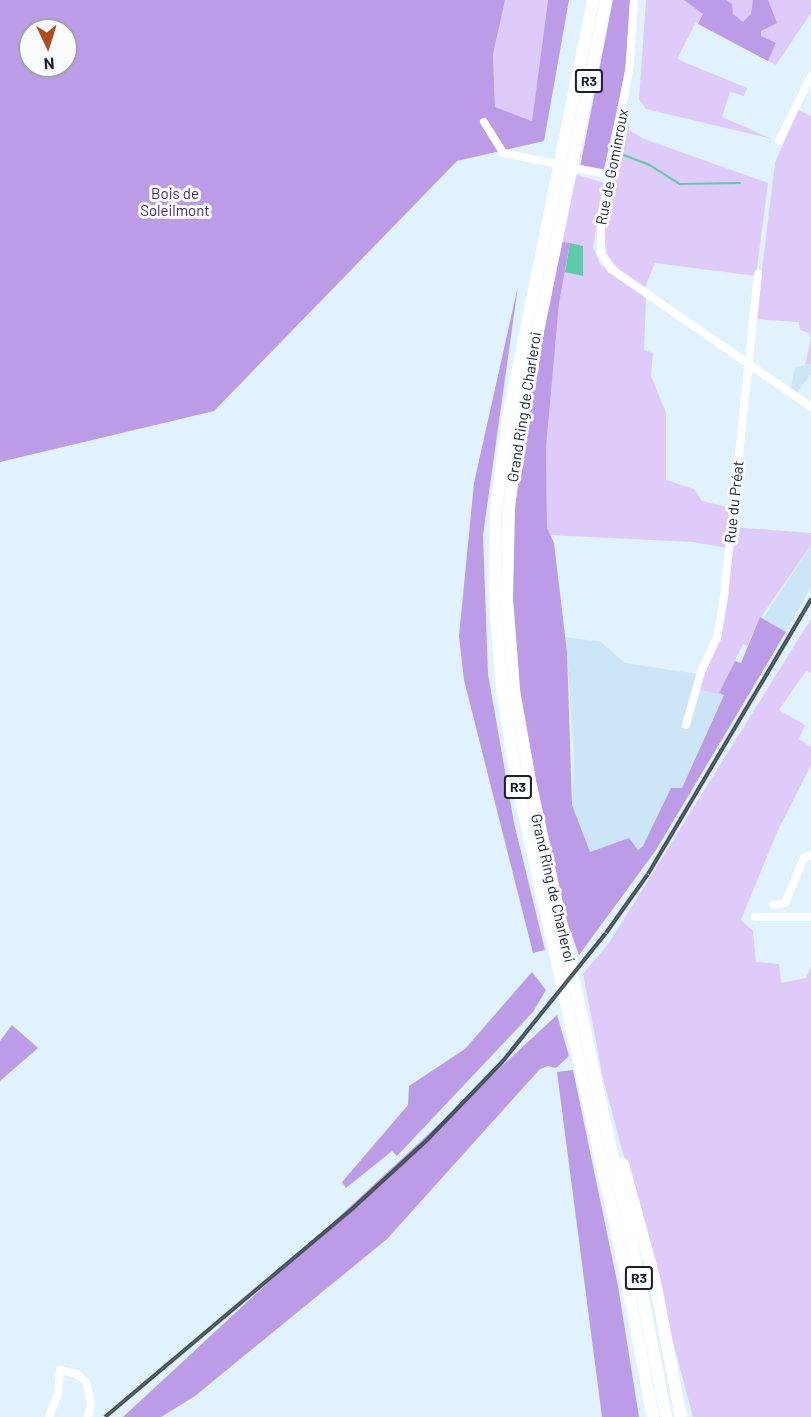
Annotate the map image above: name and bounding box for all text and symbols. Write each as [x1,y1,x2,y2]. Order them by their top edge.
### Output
north arrow [18,18,78,78]
text: N [43,55,55,74]
road number: R3 [574,70,604,92]
street label: Rue de Gominroux [592,107,632,227]
park label: Bois de Soleilmont [140,184,210,219]
street label: Grand Ring de Charleroi [503,331,545,483]
street label: Rue du Préat [721,460,747,544]
road number: R3 [503,776,533,798]
street label: Grand Ring de Charleroi [527,812,579,964]
road number: R3 [624,1267,654,1289]

